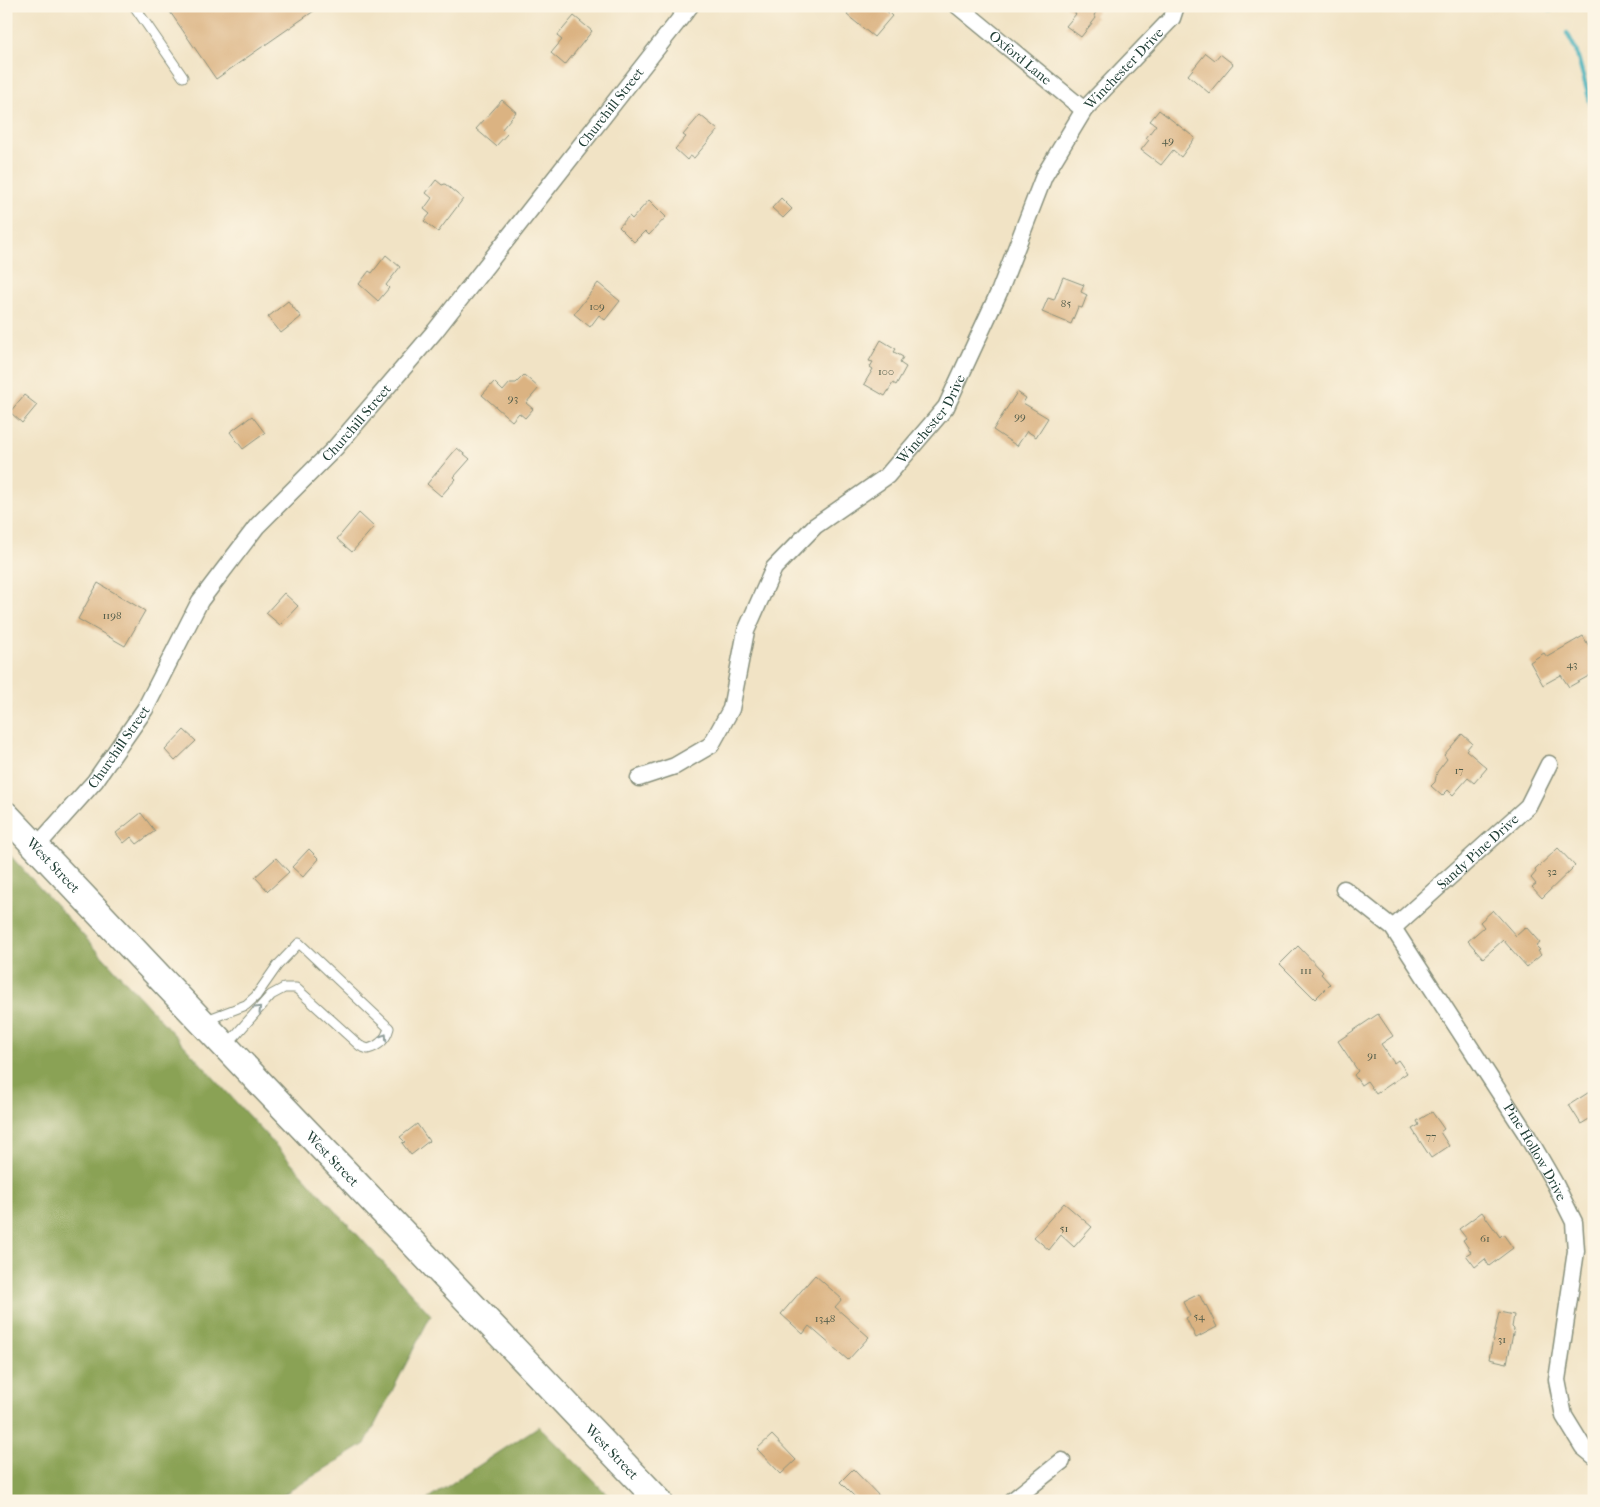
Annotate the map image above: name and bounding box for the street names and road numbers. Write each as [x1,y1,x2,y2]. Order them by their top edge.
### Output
street label: Winchester Drive [1080,24,1167,114]
street label: Oxford Lane [985,27,1055,89]
street label: Churchill Street [574,64,647,151]
street label: Winchester Drive [893,372,969,468]
street label: Churchill Street [319,381,395,465]
street label: Churchill Street [84,703,154,792]
street label: Sandy Pine Drive [1433,811,1522,893]
street label: West Street [22,833,83,897]
street label: Pine Hollow Drive [1500,1100,1570,1204]
street label: West Street [301,1127,362,1190]
street label: West Street [581,1420,642,1483]

